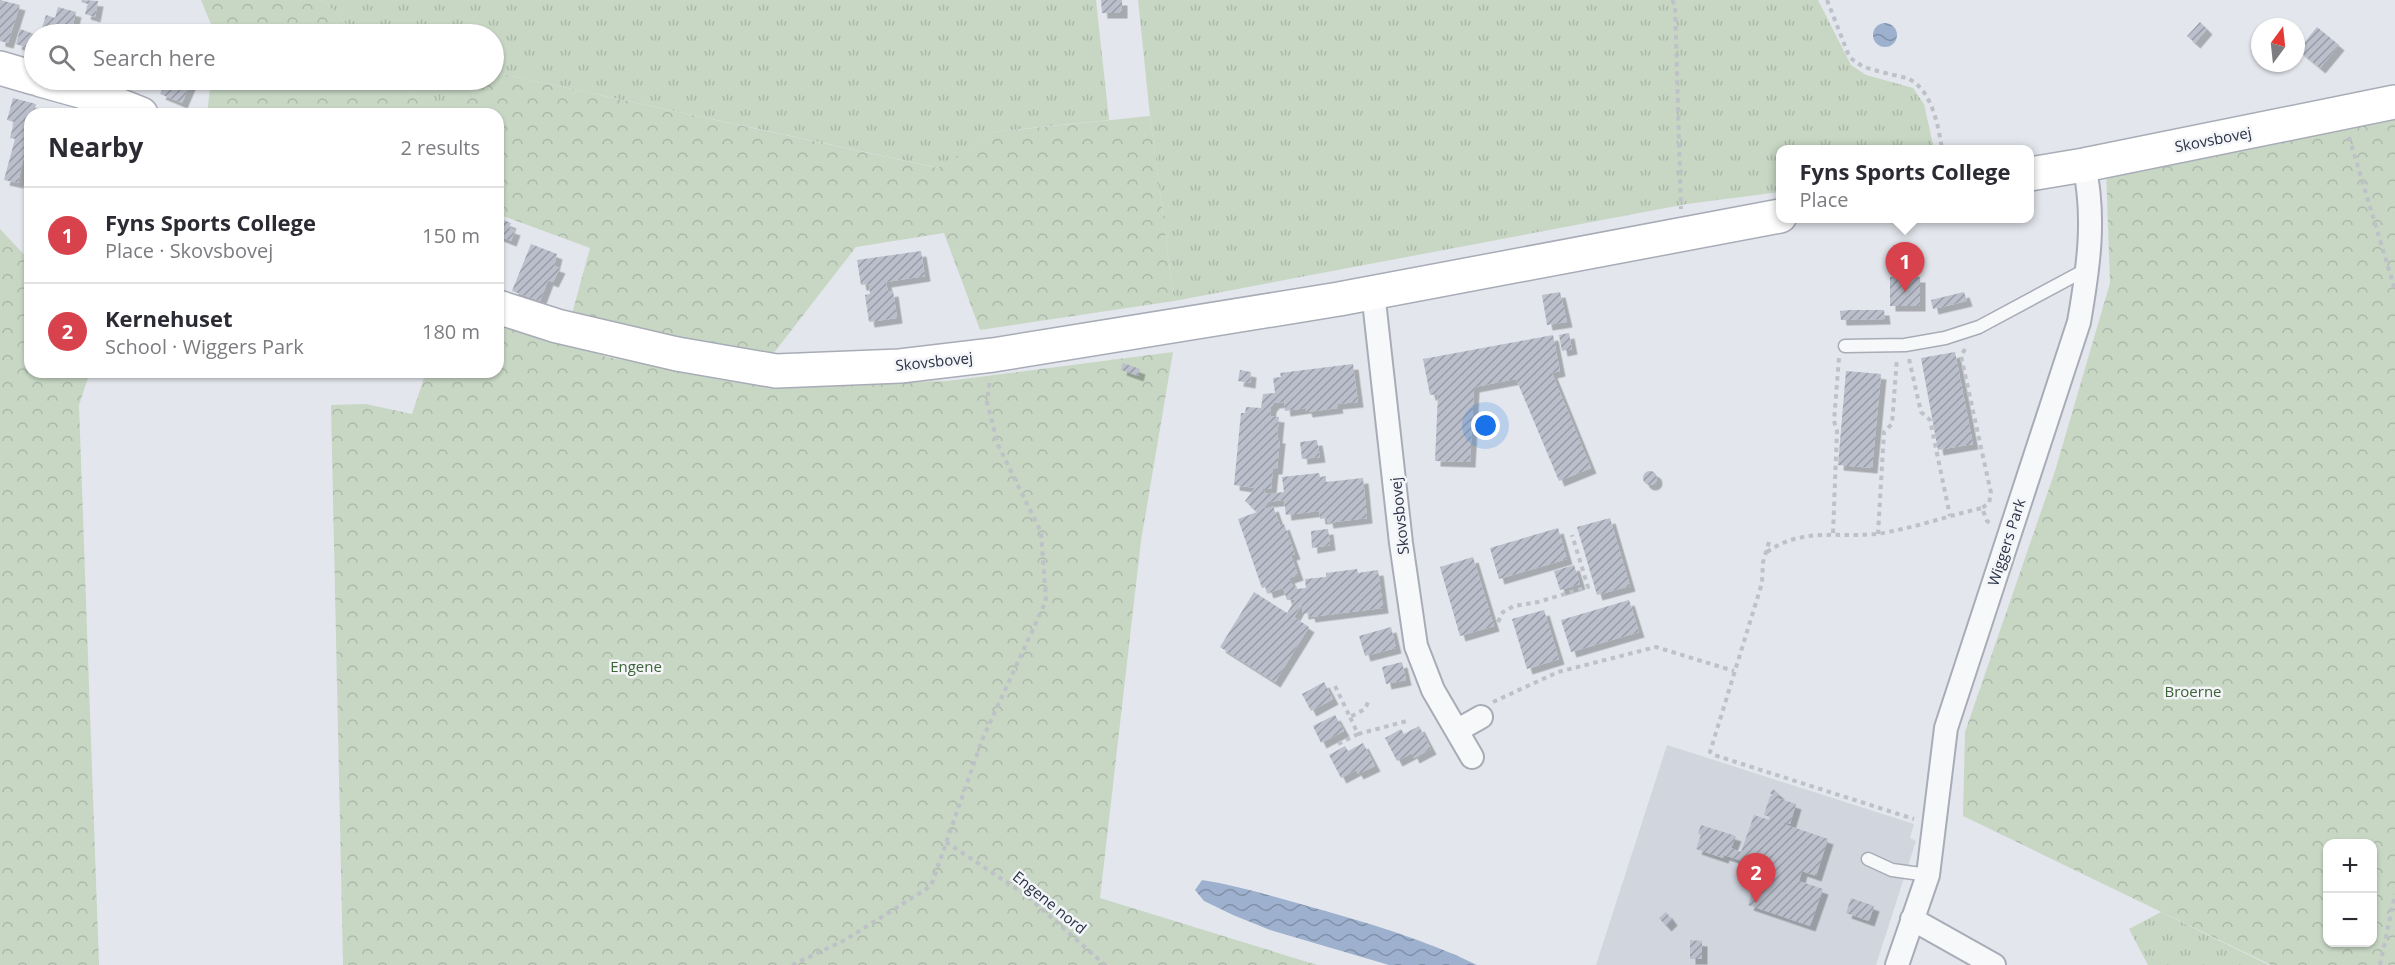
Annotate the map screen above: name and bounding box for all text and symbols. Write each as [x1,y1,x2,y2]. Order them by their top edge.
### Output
north arrow [2251,18,2305,72]
search box [24,24,504,90]
icon: search [45,41,78,74]
text: Search here [93,42,216,72]
street label: Skovsbovej [2173,122,2253,156]
text: Nearby [48,129,143,165]
text: 2 results [400,134,480,161]
popup [1776,145,2034,223]
text: Fyns Sports College [1799,156,2011,186]
text: Place [1799,186,1848,213]
text: Fyns Sports College [105,207,316,237]
text: 1 [62,222,73,249]
text: 150 m [422,222,480,249]
text: Place · Skovsbovej [105,237,273,264]
pin: 1 [1886,242,1924,292]
text: Kernehuset [105,303,232,333]
text: 2 [62,318,73,345]
text: 180 m [422,318,480,345]
text: School · Wiggers Park [105,333,304,360]
street label: Skovsbovej [894,347,974,375]
your location [1471,411,1500,440]
street label: Skovsbovej [1385,476,1413,556]
street label: Wiggers Park [1982,496,2030,588]
park label: Engene [610,656,662,676]
park label: Broerne [2164,681,2222,701]
map controls [2323,839,2377,947]
button: + [2323,839,2377,893]
pin: 2 [1736,854,1776,903]
street label: Engene nord [1009,866,1091,938]
button: − [2323,893,2377,947]

